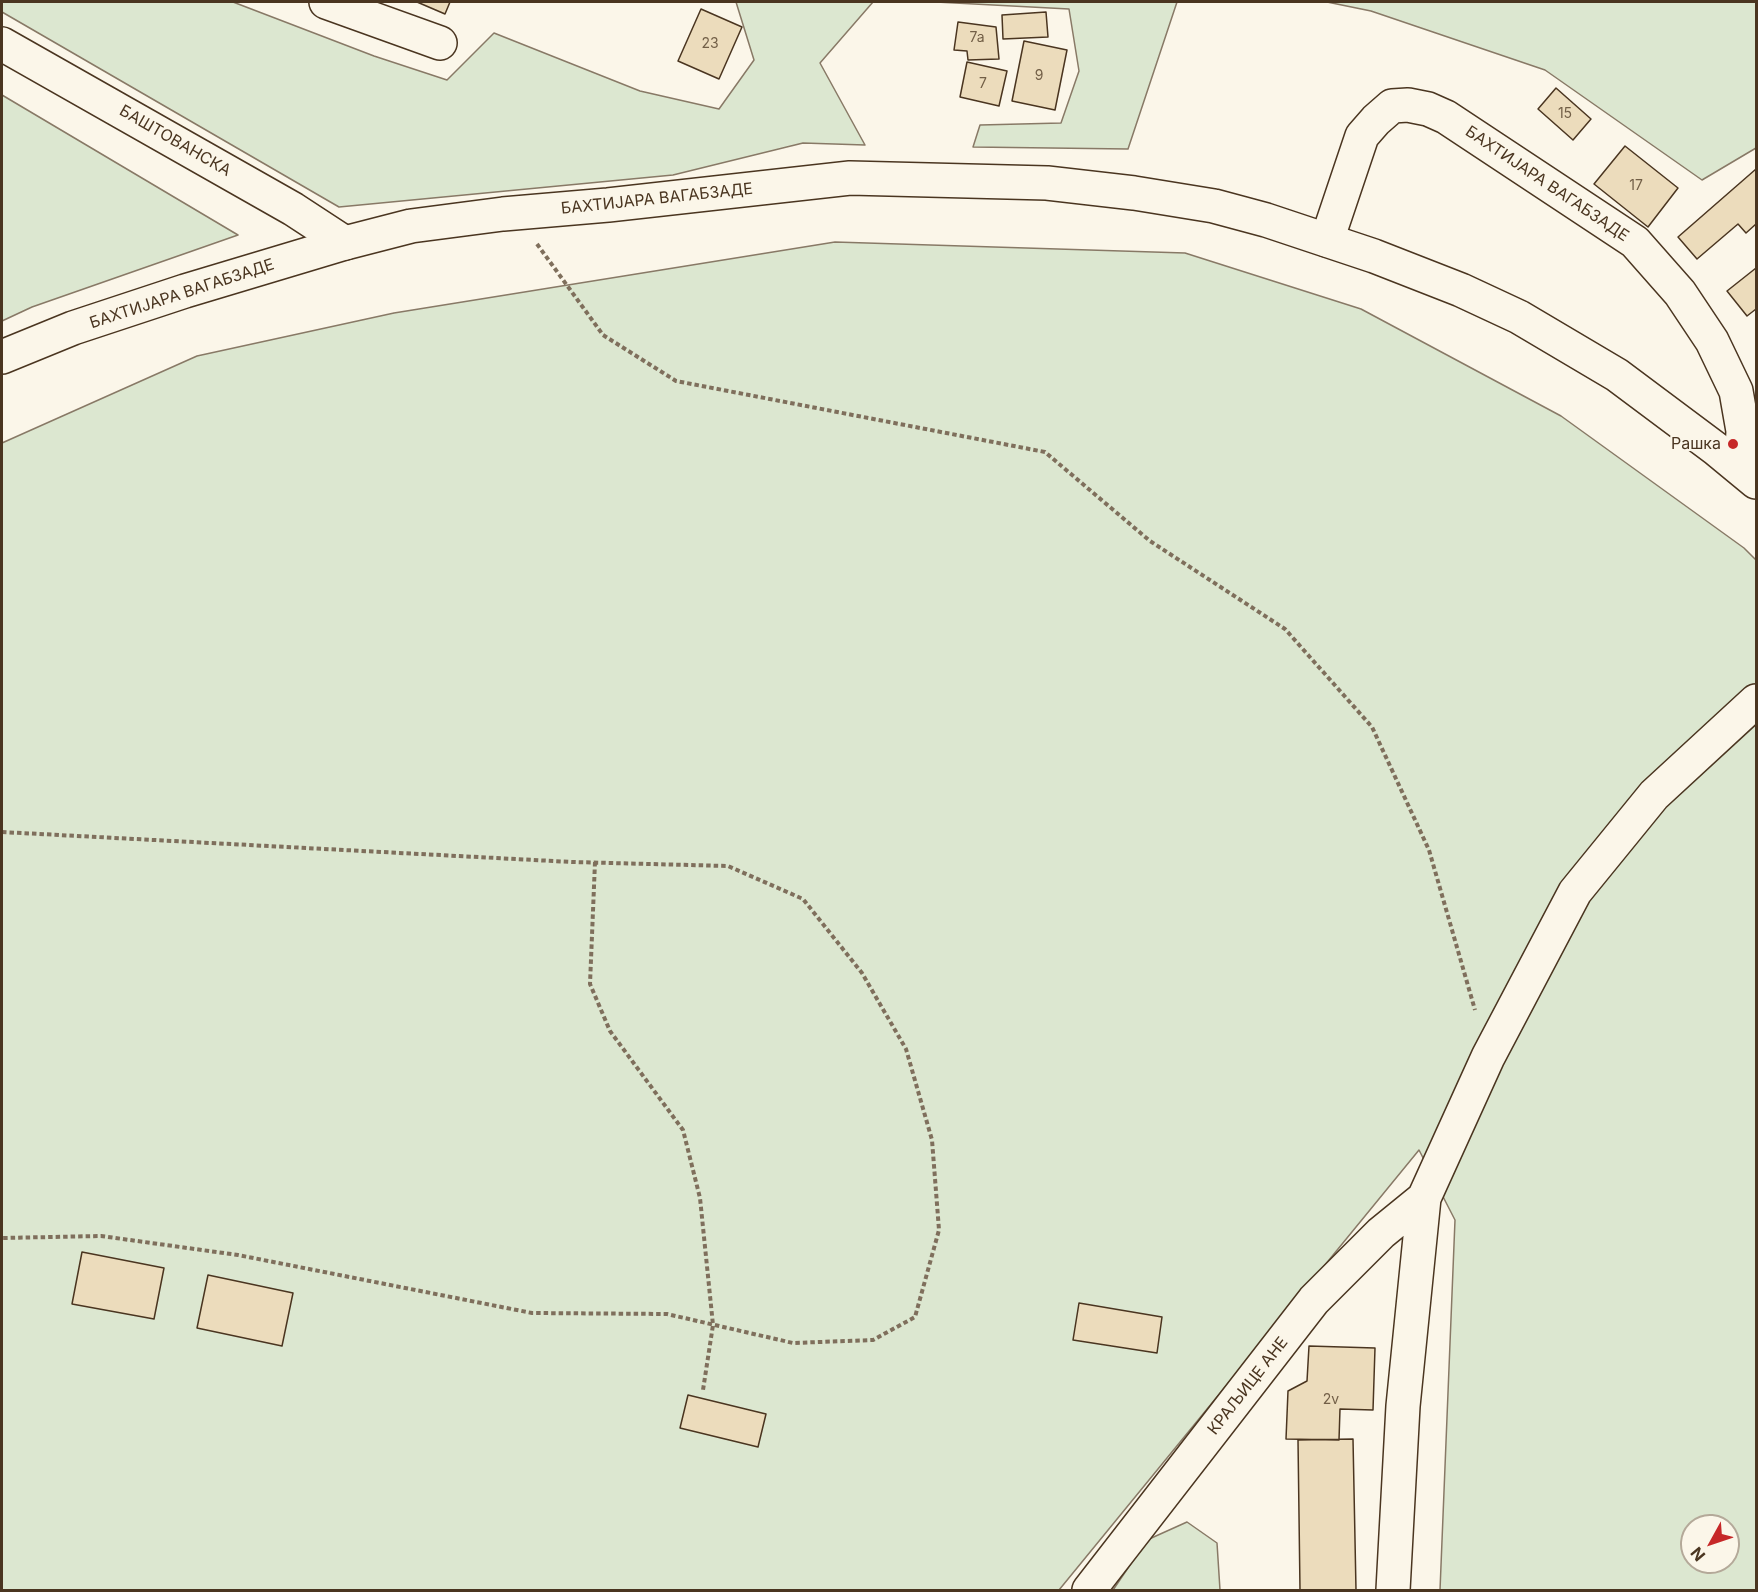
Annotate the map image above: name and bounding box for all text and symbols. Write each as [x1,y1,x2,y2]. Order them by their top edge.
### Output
house number: 7a [969,30,985,46]
house number: 23 [701,36,719,52]
house number: 9 [1035,68,1043,84]
house number: 7 [979,76,987,92]
street label: БАШТОВАНСКА [116,101,234,181]
house number: 15 [1558,106,1572,122]
street label: БАХТИЈАРА ВАГАБЗАДЕ [1462,122,1632,246]
house number: 17 [1629,178,1643,194]
street label: БАХТИЈАРА ВАГАБЗАДЕ [560,179,754,219]
street label: БАХТИЈАРА ВАГАБЗАДЕ [87,255,277,333]
place label: Рашка [1671,434,1721,454]
marker: Рашка [1726,437,1740,451]
street label: КРАЉИЦЕ АНЕ [1204,1333,1292,1439]
house number: 2v [1323,1392,1339,1408]
north arrow [1680,1514,1740,1574]
text: N [1686,1543,1709,1565]

